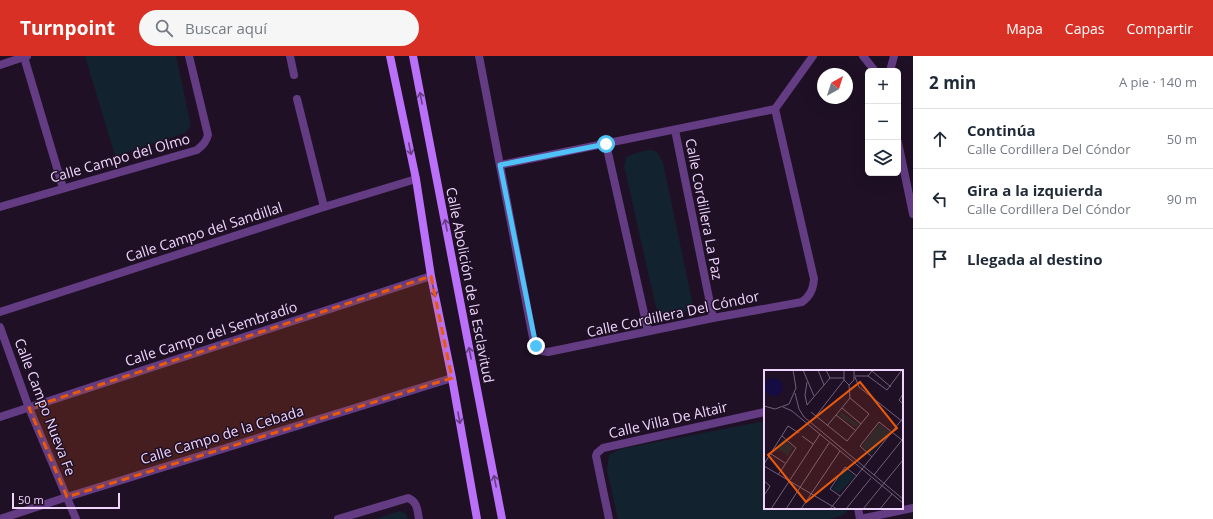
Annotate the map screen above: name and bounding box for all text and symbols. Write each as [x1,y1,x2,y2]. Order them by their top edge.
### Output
search box [139,10,419,46]
text: Turnpoint [20,15,115,41]
icon: search [153,17,175,39]
text: Buscar aquí [185,18,267,38]
text: Mapa [1006,19,1043,38]
text: Capas [1065,19,1104,38]
text: Compartir [1126,19,1193,38]
north arrow [817,68,853,104]
map controls [865,68,901,176]
button: + [865,68,901,104]
text: 2 min [929,71,976,94]
text: A pie · 140 m [1119,73,1197,91]
one-way arrow [417,92,425,105]
button: − [865,104,901,140]
text: Continúa [967,120,1036,140]
street label: Calle Campo del Olmo [48,128,192,187]
icon: ahead [929,128,951,150]
text: 50 m [1167,130,1197,148]
route start [597,135,615,153]
street label: Calle Cordillera La Paz [681,137,728,282]
button: layers [865,140,901,176]
text: Calle Cordillera Del Cóndor [967,140,1130,158]
one-way arrow [406,142,414,155]
text: Gira a la izquierda [967,180,1103,200]
street label: Calle Abolición de la Esclavitud [442,185,499,384]
icon: left [929,188,951,210]
text: 90 m [1167,190,1197,208]
street label: Calle Campo del Sandillal [123,197,285,266]
text: Calle Cordillera Del Cóndor [967,200,1130,218]
one-way arrow [441,219,449,232]
icon: arrive [929,248,951,270]
text: Llegada al destino [967,249,1102,269]
one-way arrow [430,284,438,297]
street label: Calle Cordillera Del Cóndor [585,286,761,341]
street label: Calle Campo del Sembradío [122,297,299,370]
street label: Calle Campo Nueva Fe [10,335,81,478]
route end [527,337,545,355]
one-way arrow [466,347,474,360]
inset map [764,370,903,509]
street label: Calle Villa De Altair [607,397,730,442]
street label: Calle Campo de la Cebada [138,401,306,468]
one-way arrow [455,411,463,424]
one-way arrow [491,475,499,488]
scale bar [12,491,120,510]
text: 50 m [18,492,44,507]

